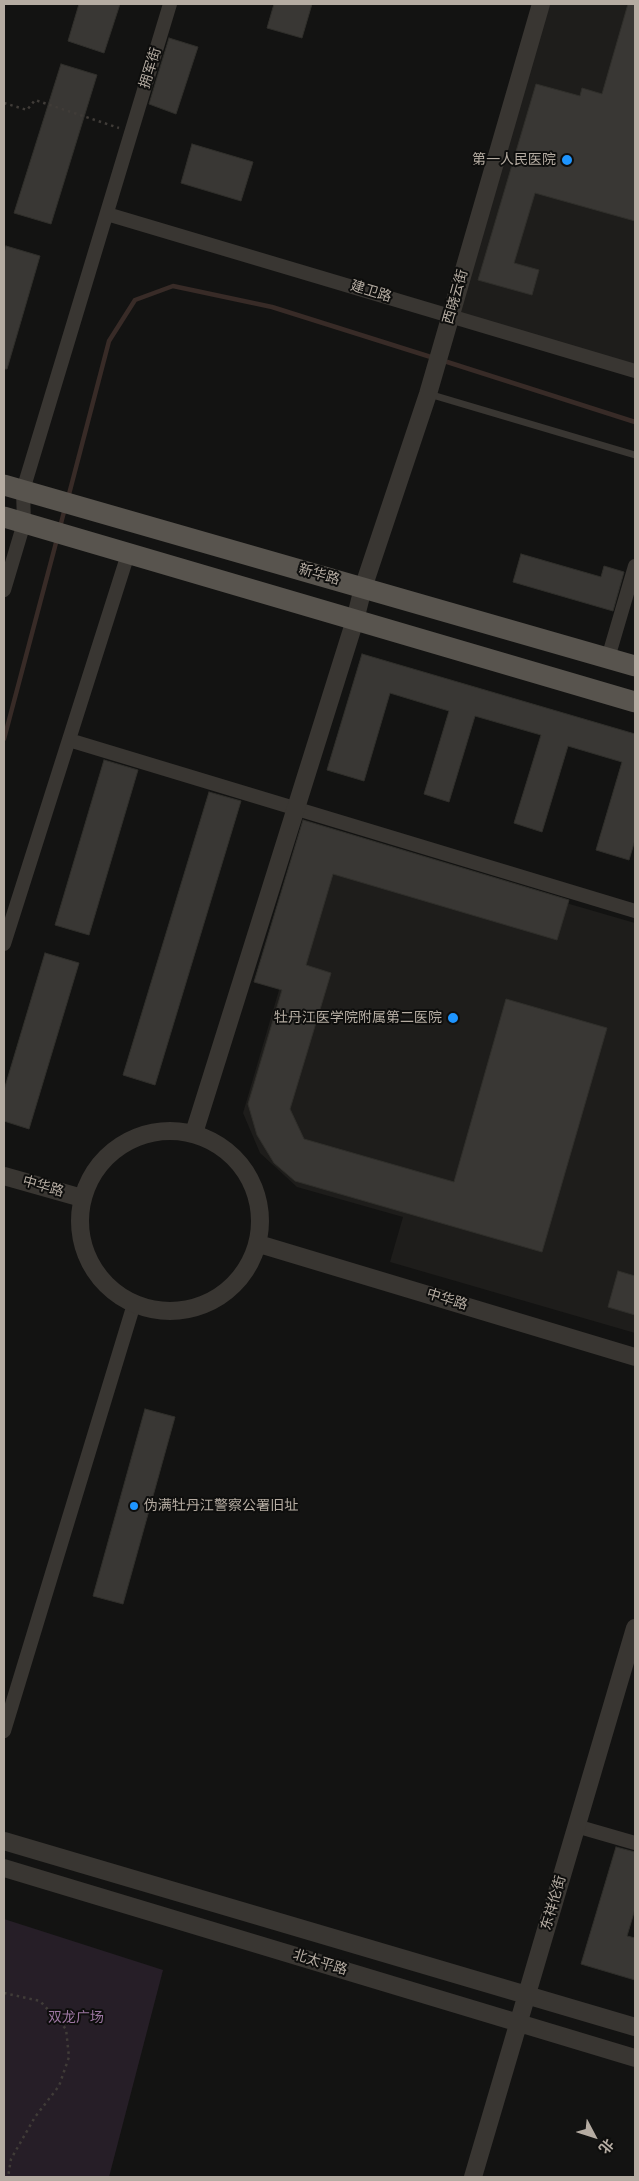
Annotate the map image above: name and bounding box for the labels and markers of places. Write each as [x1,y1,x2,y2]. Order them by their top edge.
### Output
place label: 第一人民医院 [472,152,556,168]
marker: 第一人民医院 [560,153,574,167]
place label: 牡丹江医学院附属第二医院 [274,1010,442,1026]
marker: 牡丹江医学院附属第二医院 [446,1011,460,1025]
place label: 伪满牡丹江警察公署旧址 [144,1498,298,1514]
marker: 伪满牡丹江警察公署旧址 [128,1500,140,1512]

